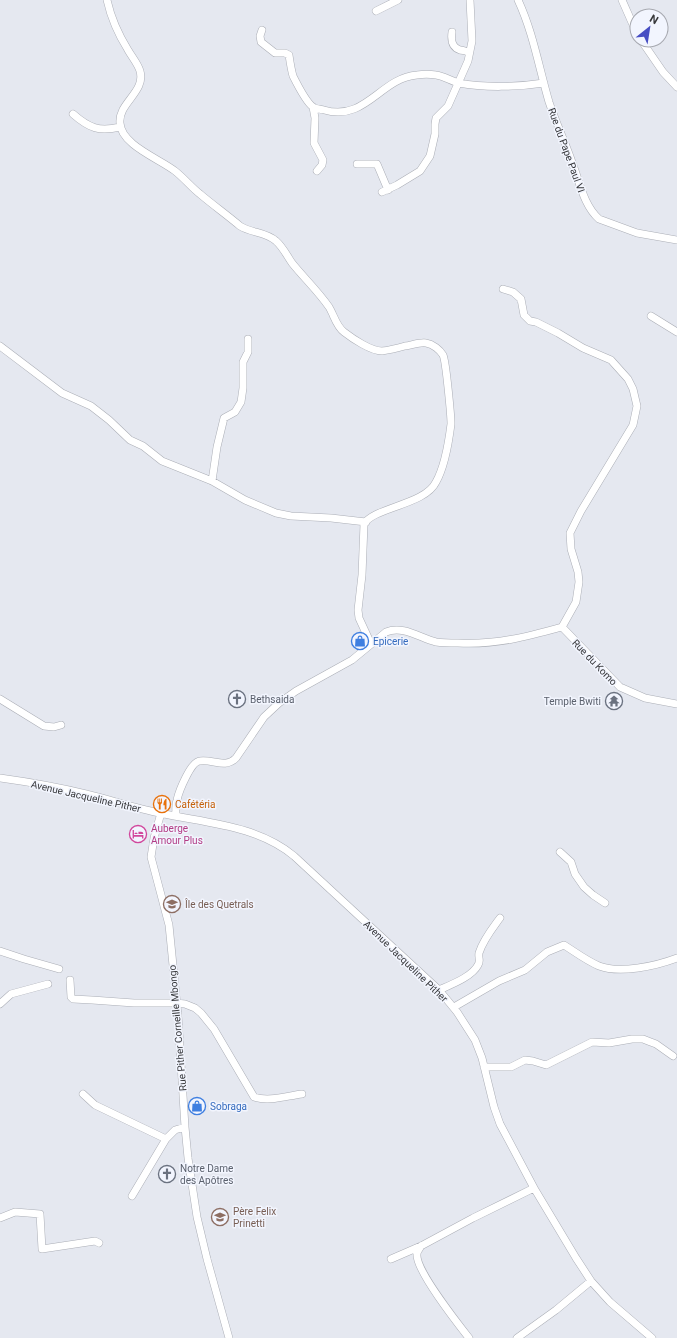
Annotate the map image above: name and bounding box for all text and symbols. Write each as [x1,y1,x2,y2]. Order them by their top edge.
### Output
north arrow [629,8,669,48]
text: N [647,12,661,27]
street label: Rue du Pape Paul VI [546,106,587,194]
shop icon: Epicerie [350,631,370,651]
place label: Epicerie [373,636,408,647]
street label: Rue du Komo [570,637,619,688]
church icon: Bethsaida [227,689,247,709]
temple icon: Temple Bwiti [604,691,624,711]
place label: Bethsaida [250,694,294,705]
place label: Temple Bwiti [544,696,601,707]
street label: Avenue Jacqueline Pither [30,779,142,815]
restaurant icon: Cafétéria [152,794,172,814]
place label: Cafétéria [175,799,215,810]
place label: Auberge Amour Plus [151,823,203,846]
hotel icon: Auberge Amour Plus [128,824,148,844]
school or university icon: Île des Quetrals [162,894,182,914]
place label: Île des Quetrals [184,898,254,910]
street label: Avenue Jacqueline Pither [361,918,450,1005]
street label: Rue Pither Corneille Mbongo [166,964,188,1091]
shop icon: Sobraga [187,1096,207,1116]
place label: Sobraga [210,1101,247,1112]
place label: Notre Dame des Apôtres [180,1163,233,1186]
church icon: Notre Dame des Apôtres [157,1164,177,1184]
place label: Père Felix Prinetti [233,1206,276,1229]
school or university icon: Père Felix Prinetti [210,1207,230,1227]

